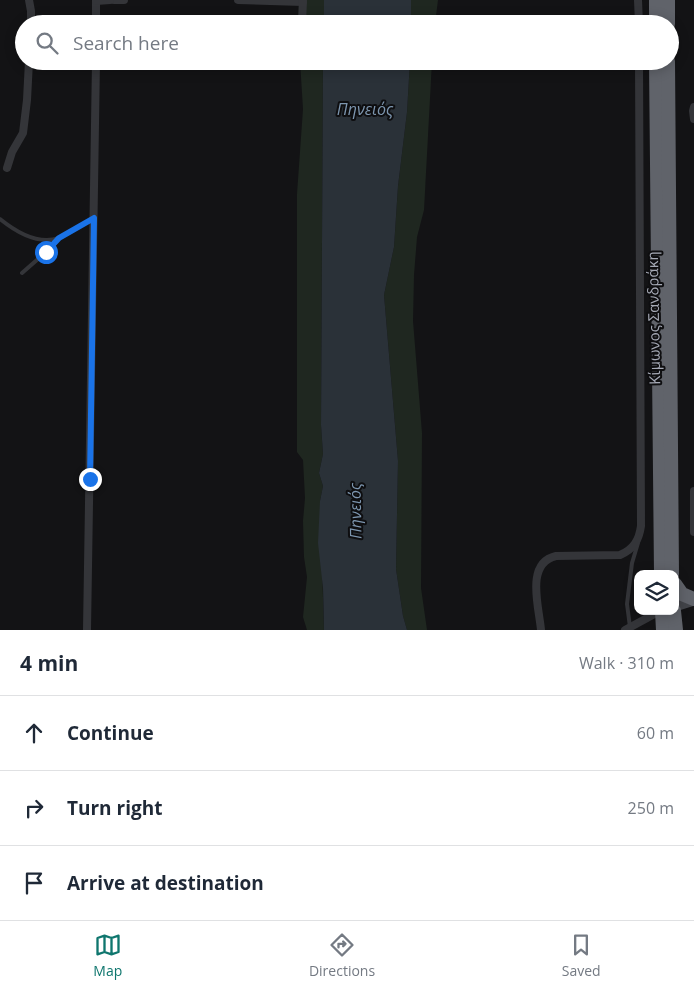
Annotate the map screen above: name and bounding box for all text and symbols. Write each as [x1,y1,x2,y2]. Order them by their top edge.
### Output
search box [15,15,679,70]
icon: search [33,29,61,57]
text: Search here [73,30,179,56]
water label: Πηνειός [337,98,394,120]
route start [35,241,58,264]
street label: Κίμωνος Σανδράκη [642,251,664,385]
route end [79,468,102,491]
water label: Πηνειός [343,482,366,539]
map controls [634,570,679,615]
button: layers [634,570,679,615]
text: 4 min [20,649,78,677]
text: Walk · 310 m [579,652,674,674]
icon: ahead [20,719,48,747]
text: Continue [67,720,154,746]
text: 60 m [637,722,674,744]
icon: right [20,794,48,822]
text: Turn right [67,795,162,821]
text: 250 m [628,797,674,819]
icon: arrive [20,869,48,897]
text: Arrive at destination [67,870,264,896]
tab: Map [93,931,122,980]
tab: Directions [309,931,375,980]
tab: Saved [562,931,601,980]

